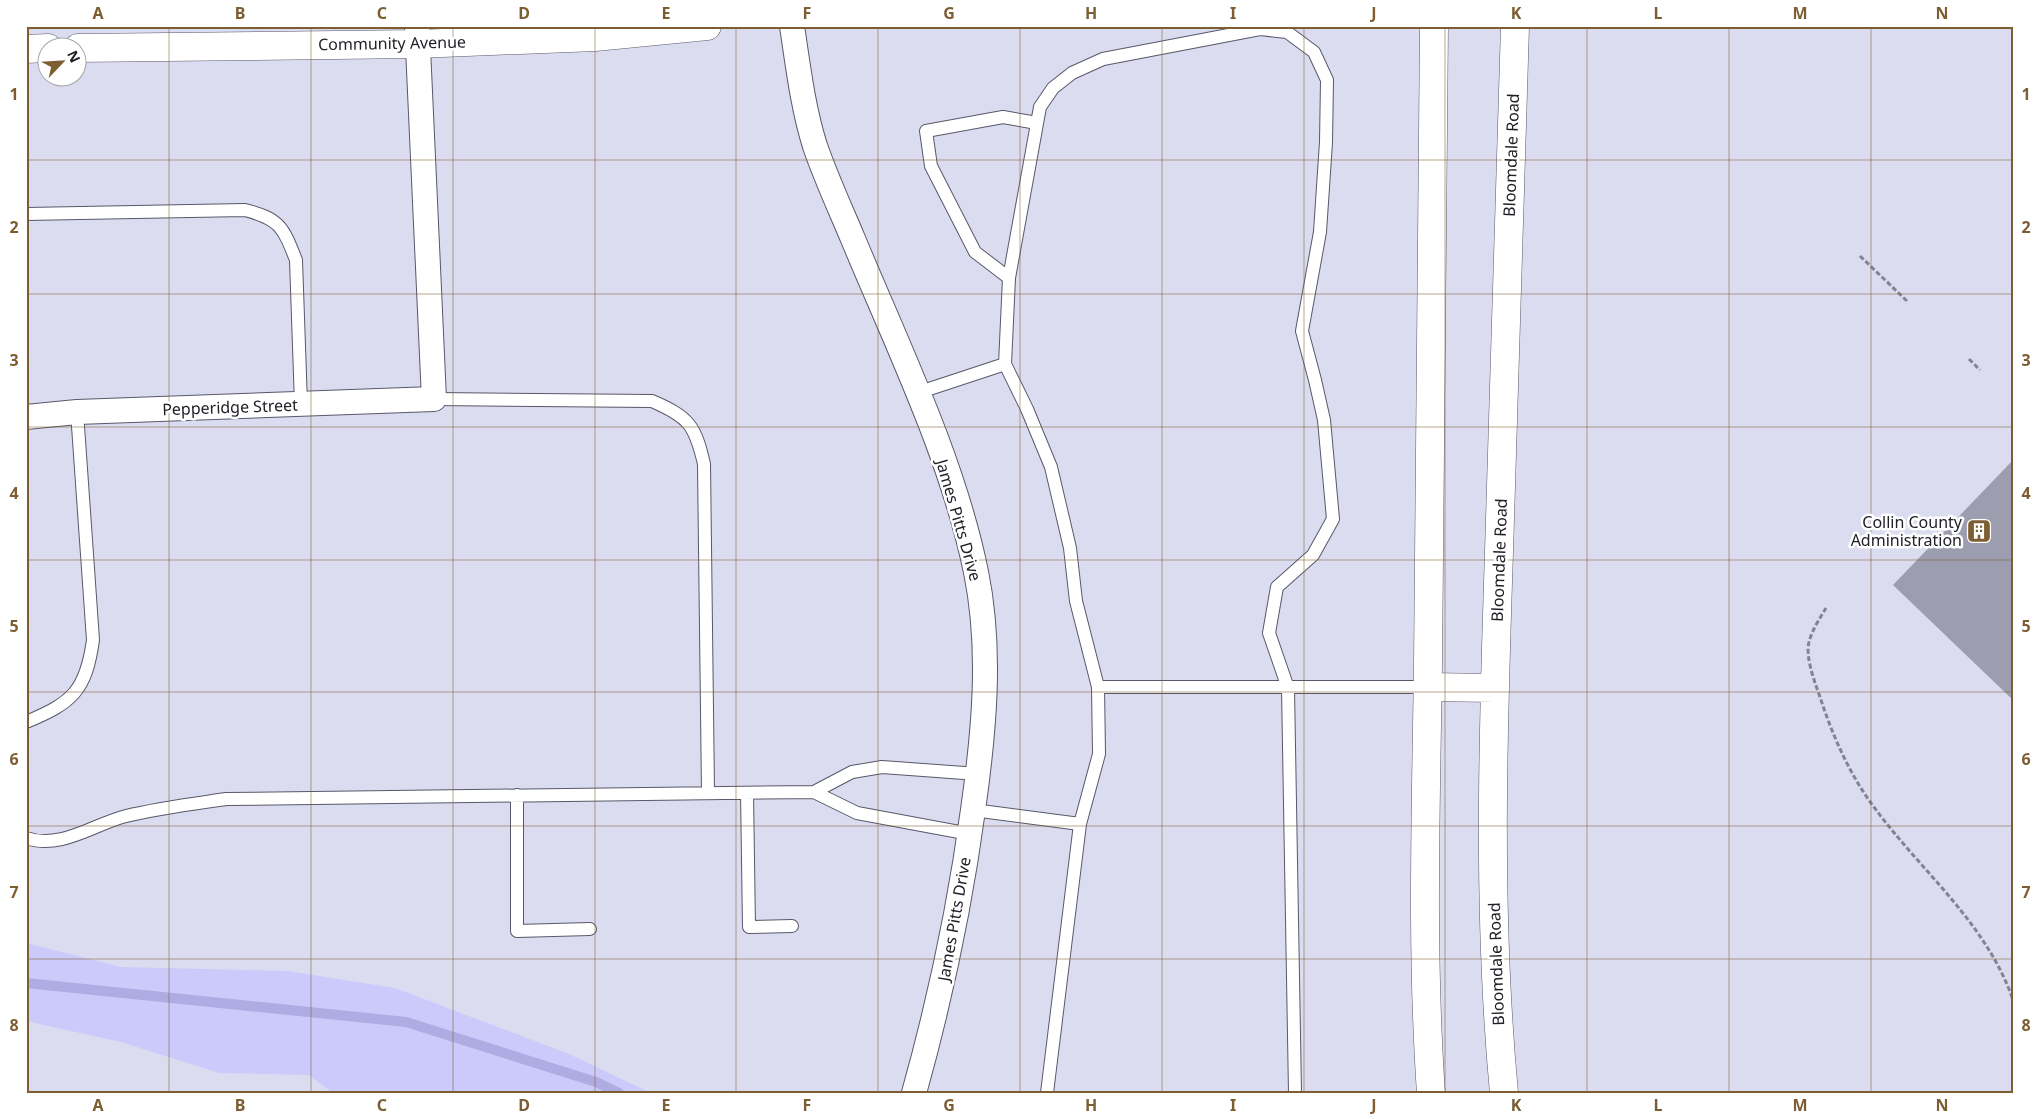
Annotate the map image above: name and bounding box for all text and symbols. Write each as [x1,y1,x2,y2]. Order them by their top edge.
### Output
text: A [92,2,104,24]
text: B [235,2,245,24]
text: C [377,2,387,24]
text: D [518,2,530,24]
text: E [662,2,671,24]
text: F [803,2,811,24]
text: G [943,2,955,24]
text: H [1085,2,1097,24]
text: I [1230,2,1236,24]
text: J [1369,2,1377,24]
text: K [1511,2,1522,24]
text: L [1654,2,1663,24]
text: M [1792,2,1808,24]
text: N [1935,2,1949,24]
street label: Community Avenue [318,31,466,55]
north arrow [38,38,88,88]
text: N [63,47,85,65]
text: 1 [9,83,19,105]
text: 1 [2021,83,2031,105]
street label: Bloomdale Road [1498,93,1524,217]
text: 2 [9,216,19,238]
text: 2 [2021,216,2031,238]
text: 3 [9,349,19,371]
text: 3 [2021,349,2031,371]
street label: Pepperidge Street [162,394,298,420]
street label: James Pitts Drive [931,455,987,584]
text: 4 [9,482,19,504]
text: 4 [2021,482,2031,504]
street label: Bloomdale Road [1486,498,1512,622]
place label: Collin County Administration [1851,511,1963,551]
building icon: Collin County Administration [1966,518,1992,544]
text: 5 [9,615,19,637]
text: 5 [2021,615,2031,637]
text: 6 [9,748,19,770]
text: 6 [2021,748,2031,770]
street label: James Pitts Drive [932,855,976,985]
text: 7 [9,881,19,903]
text: 7 [2021,881,2031,903]
street label: Bloomdale Road [1483,902,1509,1026]
text: 8 [9,1014,19,1036]
text: 8 [2021,1014,2031,1036]
text: A [92,1094,104,1116]
text: B [235,1094,245,1116]
text: C [377,1094,387,1116]
text: D [518,1094,530,1116]
text: E [662,1094,671,1116]
text: F [803,1094,811,1116]
text: G [943,1094,955,1116]
text: H [1085,1094,1097,1116]
text: I [1230,1094,1236,1116]
text: J [1369,1094,1377,1116]
text: K [1511,1094,1522,1116]
text: L [1654,1094,1663,1116]
text: M [1792,1094,1808,1116]
text: N [1935,1094,1949,1116]

